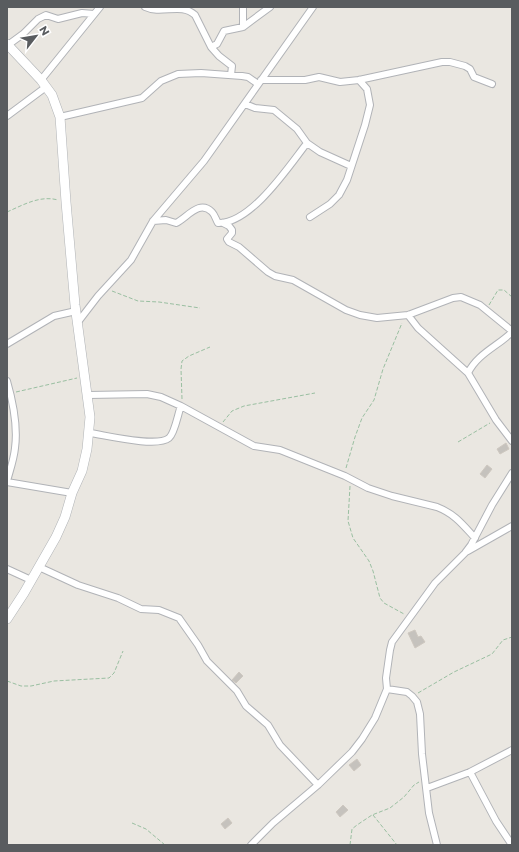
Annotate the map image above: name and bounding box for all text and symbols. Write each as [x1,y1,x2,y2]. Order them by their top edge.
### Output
north arrow [16,16,56,56]
text: N [36,23,53,38]

